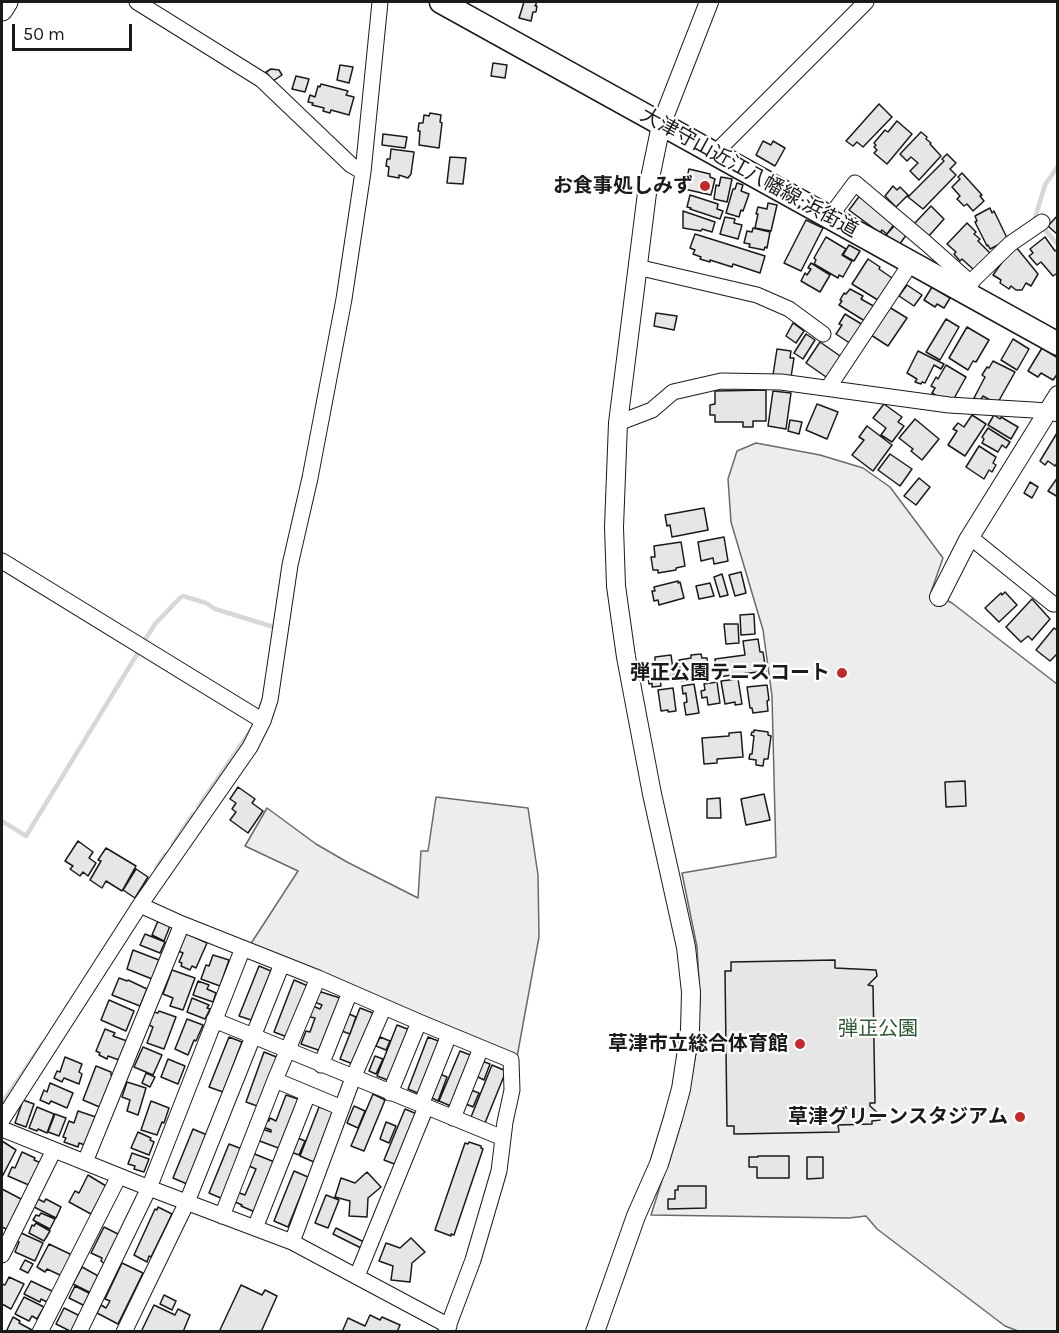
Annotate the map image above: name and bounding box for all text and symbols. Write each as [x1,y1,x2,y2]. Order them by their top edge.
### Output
scale bar [15,12,135,50]
text: 50 m [23,23,65,45]
street label: 大津守山近江八幡線;浜街道 [636,103,862,243]
place label: お食事処しみず [553,174,693,198]
marker: お食事処しみず [698,179,712,193]
place label: 弾正公園テニスコート [630,661,830,685]
marker: 弾正公園テニスコート [835,666,849,680]
park label: 弾正公園 [838,1017,918,1041]
place label: 草津市立総合体育館 [608,1032,788,1056]
marker: 草津市立総合体育館 [793,1037,807,1051]
place label: 草津グリーンスタジアム [788,1105,1008,1129]
marker: 草津グリーンスタジアム [1013,1110,1027,1124]

